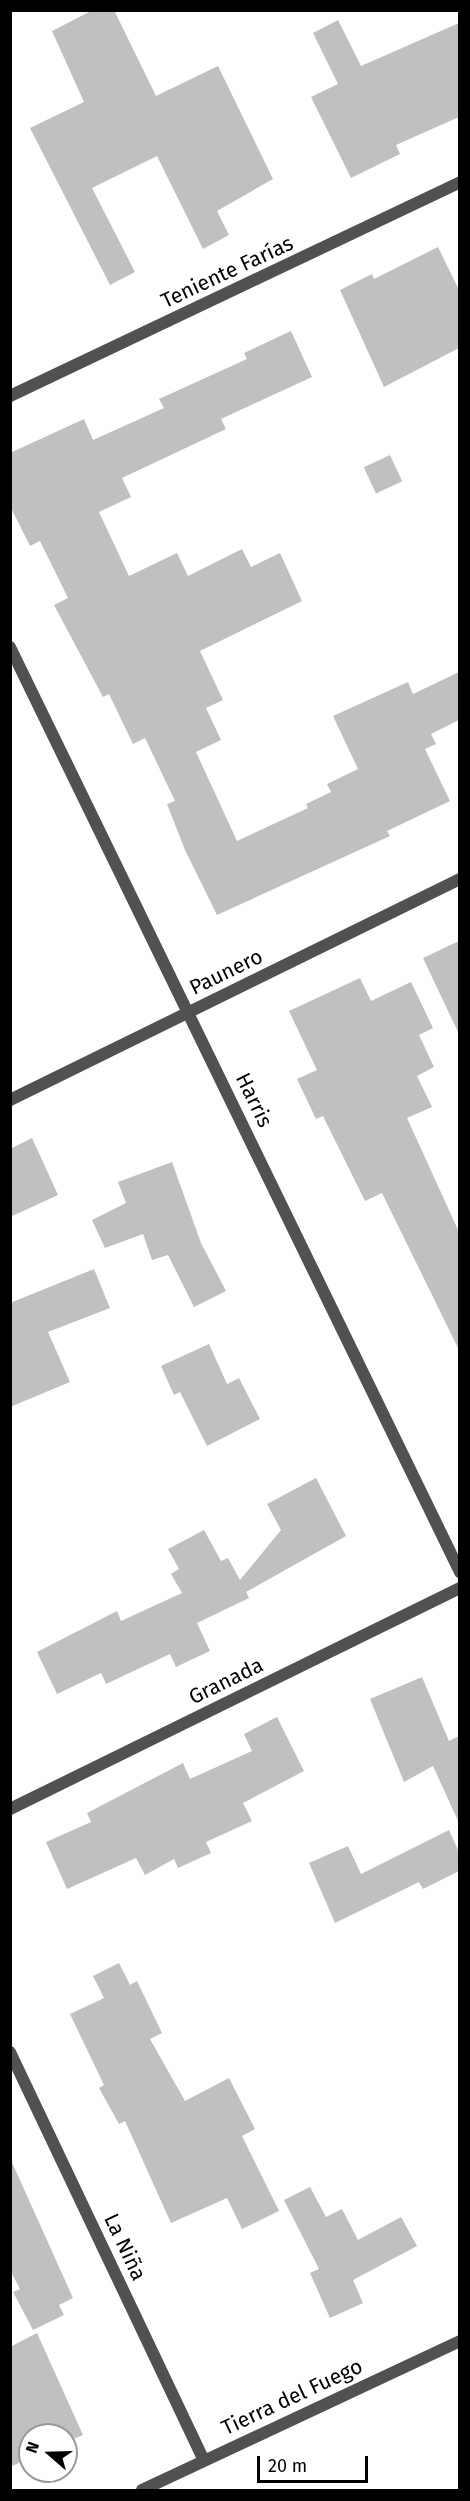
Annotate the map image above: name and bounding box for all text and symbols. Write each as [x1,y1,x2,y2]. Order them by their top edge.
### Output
street label: Teniente Farías [157,230,297,314]
street label: Paunero [185,944,267,1000]
street label: Harris [230,1069,278,1131]
street label: Granada [185,1652,267,1710]
street label: La Niña [99,2209,151,2285]
street label: Tierra del Fuego [218,2353,366,2441]
north arrow [18,2423,78,2483]
text: N [22,2439,43,2456]
scale bar [260,2444,371,2482]
text: 20 m [268,2455,307,2477]

